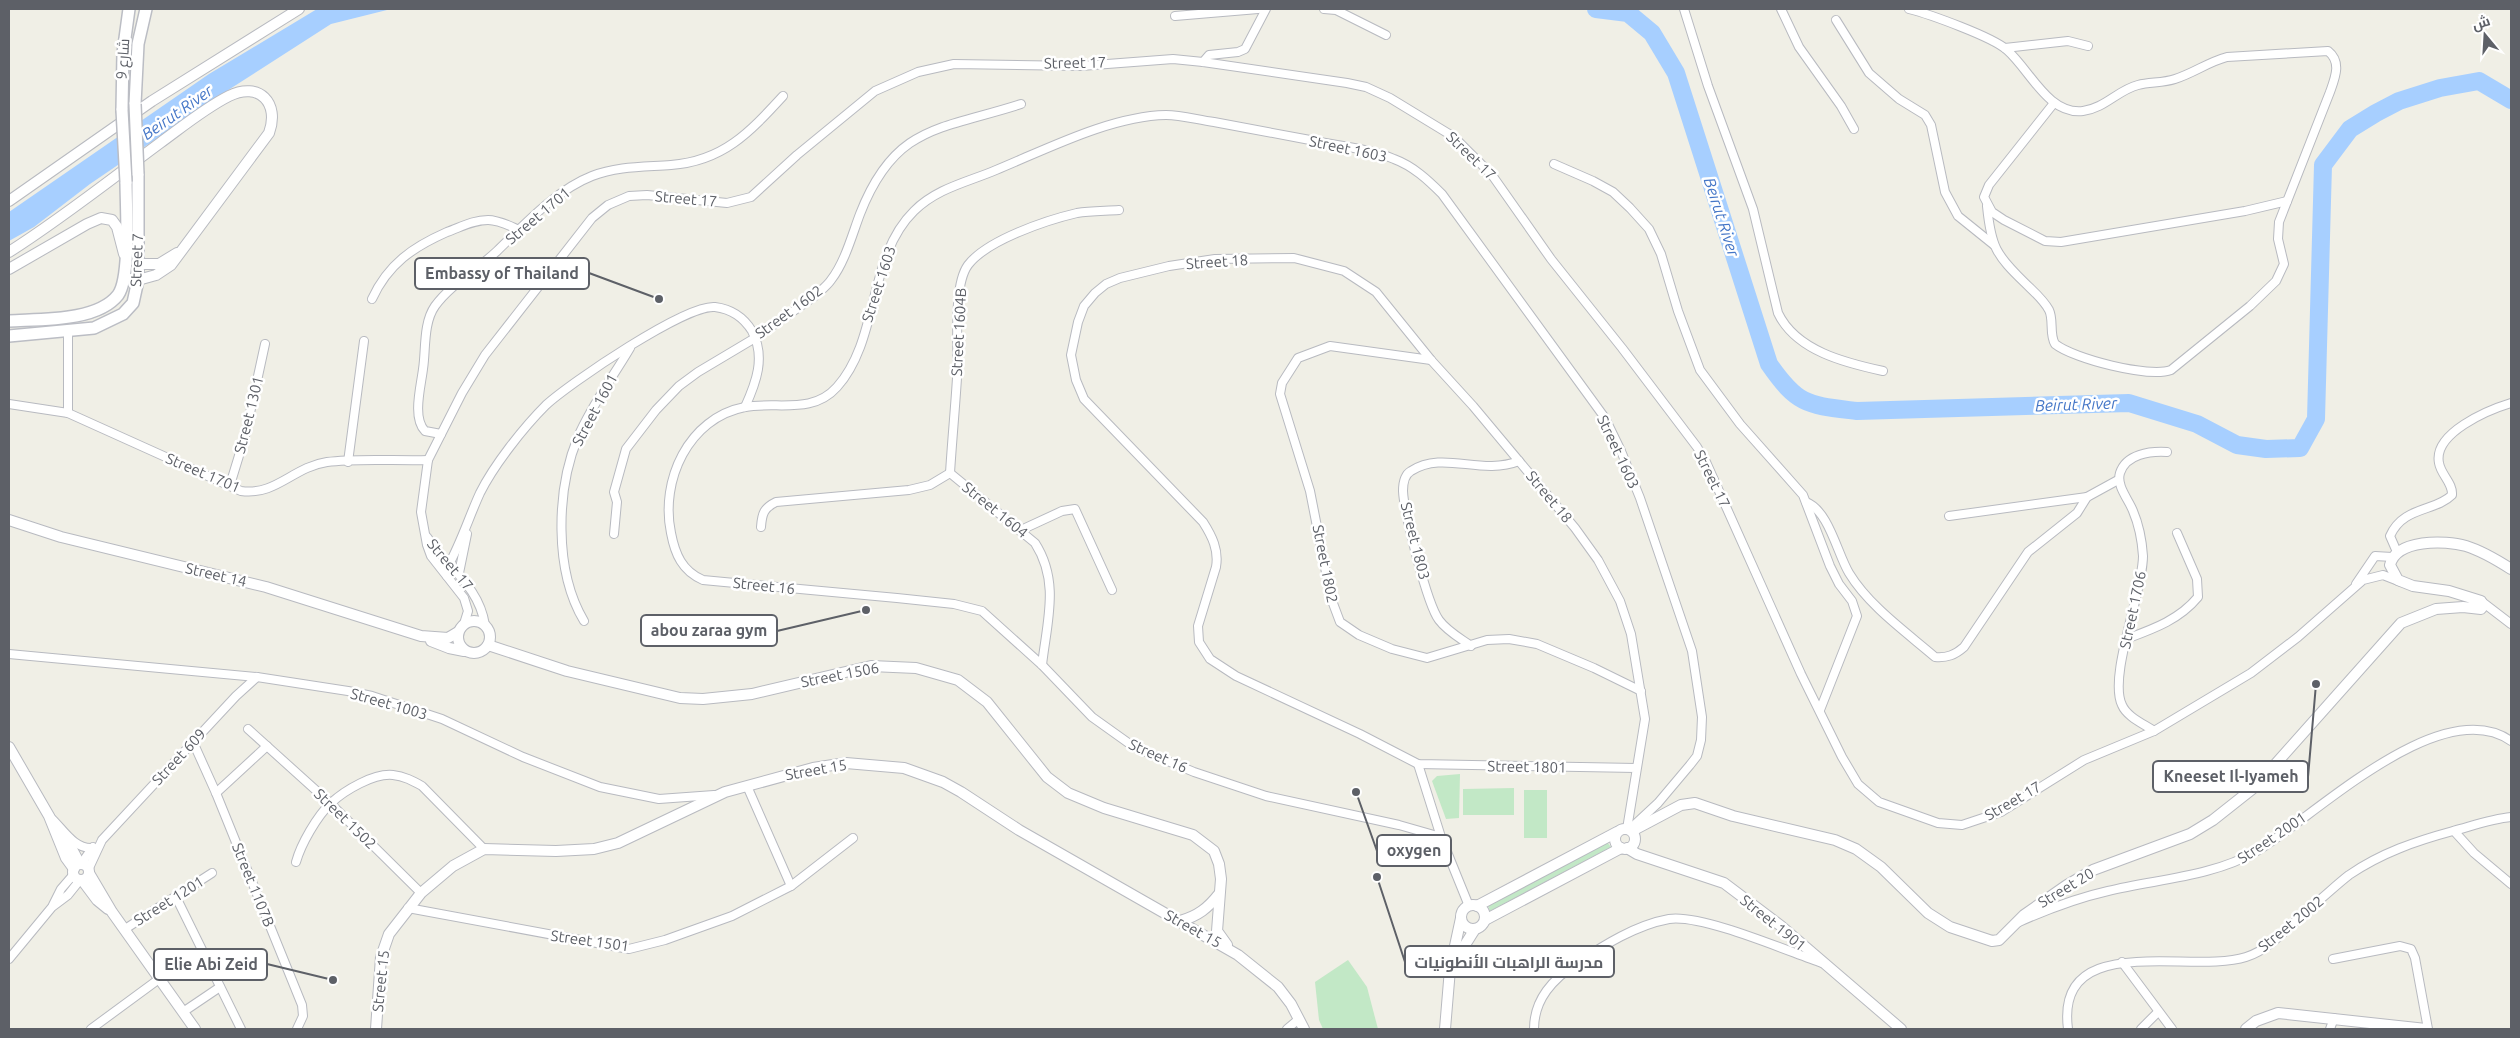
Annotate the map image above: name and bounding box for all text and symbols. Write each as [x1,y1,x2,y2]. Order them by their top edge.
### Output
north arrow [2460,10,2510,60]
text: ش [2470,12,2492,34]
street label: شارع 9 [113,38,135,80]
street label: Street 17 [1044,53,1106,72]
water label: Beirut River [138,81,217,143]
street label: Street 17 [1443,128,1500,183]
street label: Street 1603 [1308,132,1389,165]
water label: Beirut River [1701,175,1744,260]
street label: Street 1701 [502,184,573,248]
street label: Street 17 [654,187,718,210]
street label: Street 7 [127,233,146,287]
street label: Street 1603 [858,244,899,324]
street label: Street 18 [1185,251,1249,272]
callout: Embassy of Thailand [415,258,589,289]
text: Embassy of Thailand [425,264,579,282]
street label: Street 1602 [752,281,826,342]
street label: Street 1604B [948,287,969,377]
street label: Street 1601 [568,371,621,449]
street label: Street 1301 [231,374,266,455]
water label: Beirut River [2035,394,2118,414]
street label: Street 1603 [1594,412,1643,491]
street label: Street 17 [1691,447,1734,510]
street label: Street 1701 [163,449,243,496]
street label: Street 18 [1523,467,1576,526]
street label: Street 1604 [959,478,1031,541]
street label: Street 1803 [1398,500,1433,581]
street label: Street 1802 [1310,523,1341,604]
street label: Street 17 [424,535,477,594]
street label: Street 14 [184,559,248,590]
street label: Street 1706 [2116,569,2149,650]
street label: Street 16 [732,574,796,597]
callout: abou zaraa gym [641,615,777,646]
text: abou zaraa gym [651,621,767,639]
street label: Street 1506 [799,659,880,690]
street label: Street 1003 [349,684,430,723]
street label: Street 609 [148,725,209,788]
street label: Street 16 [1126,735,1190,776]
street label: Street 15 [784,756,848,783]
street label: Street 1801 [1487,757,1567,776]
callout: Kneeset Il-Iyameh [2153,761,2308,792]
text: Kneeset Il-Iyameh [2163,767,2299,785]
street label: Street 17 [1982,778,2044,823]
street label: Street 1502 [311,785,380,852]
street label: Street 2001 [2234,808,2309,867]
callout: oxygen [1377,835,1451,866]
street label: Street 1107B [229,841,278,929]
text: oxygen [1387,841,1441,859]
street label: Street 20 [2035,864,2097,911]
street label: Street 1201 [131,872,207,929]
street label: Street 1901 [1737,891,1809,954]
street label: Street 2002 [2255,892,2327,955]
street label: Street 15 [1162,906,1225,951]
street label: Street 1501 [550,927,630,954]
callout: مدرسة الراهبات الأنطونيات [1405,946,1614,977]
callout: Elie Abi Zeid [154,949,267,980]
street label: Street 15 [369,949,392,1013]
text: مدرسة الراهبات الأنطونيات [1415,953,1603,972]
text: Elie Abi Zeid [164,955,258,973]

